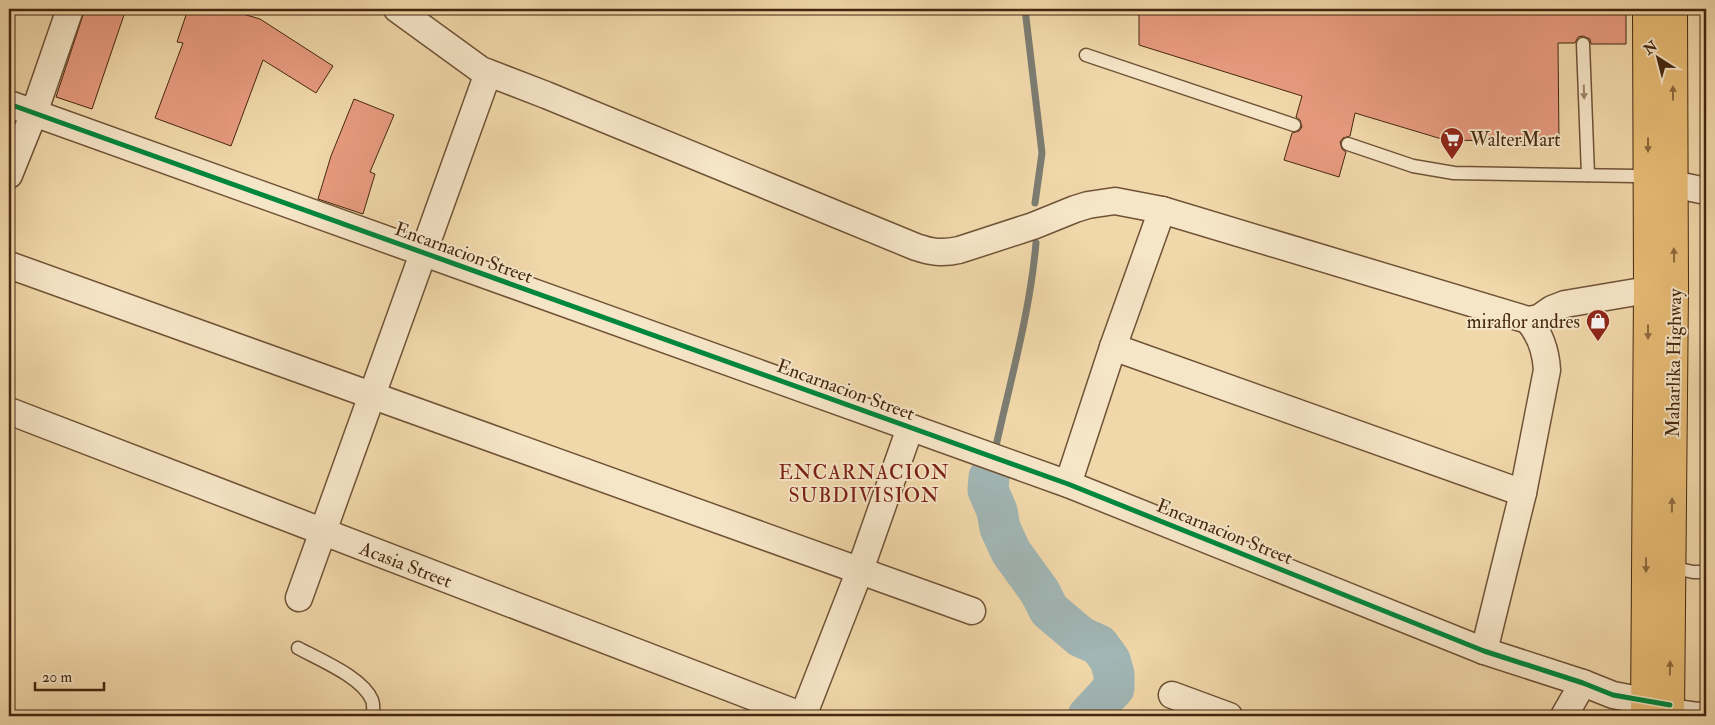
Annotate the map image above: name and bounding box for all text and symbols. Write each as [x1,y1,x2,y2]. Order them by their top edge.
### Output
north arrow [1632,32,1682,82]
text: N [1640,37,1661,59]
one-way arrow [1581,84,1589,100]
one-way arrow [1669,84,1677,100]
supermarket icon: WalterMart [1439,126,1465,160]
place label: WalterMart [1469,128,1561,152]
one-way arrow [1644,137,1652,153]
street label: Encarnacion Street [391,217,536,289]
one-way arrow [1670,247,1678,263]
street label: Maharlika Highway [1661,288,1687,438]
shop icon: miraflor andres [1585,308,1611,342]
place label: miraflor andres [1467,310,1580,334]
one-way arrow [1643,325,1651,341]
street label: Encarnacion Street [773,354,918,426]
district label: ENCARNACION SUBDIVISION [778,460,950,508]
street label: Encarnacion Street [1153,494,1296,570]
one-way arrow [1668,497,1676,513]
street label: Acasia Street [355,536,455,593]
one-way arrow [1642,557,1650,573]
one-way arrow [1666,659,1674,675]
scale bar [35,660,104,692]
text: 20 m [42,668,72,687]

